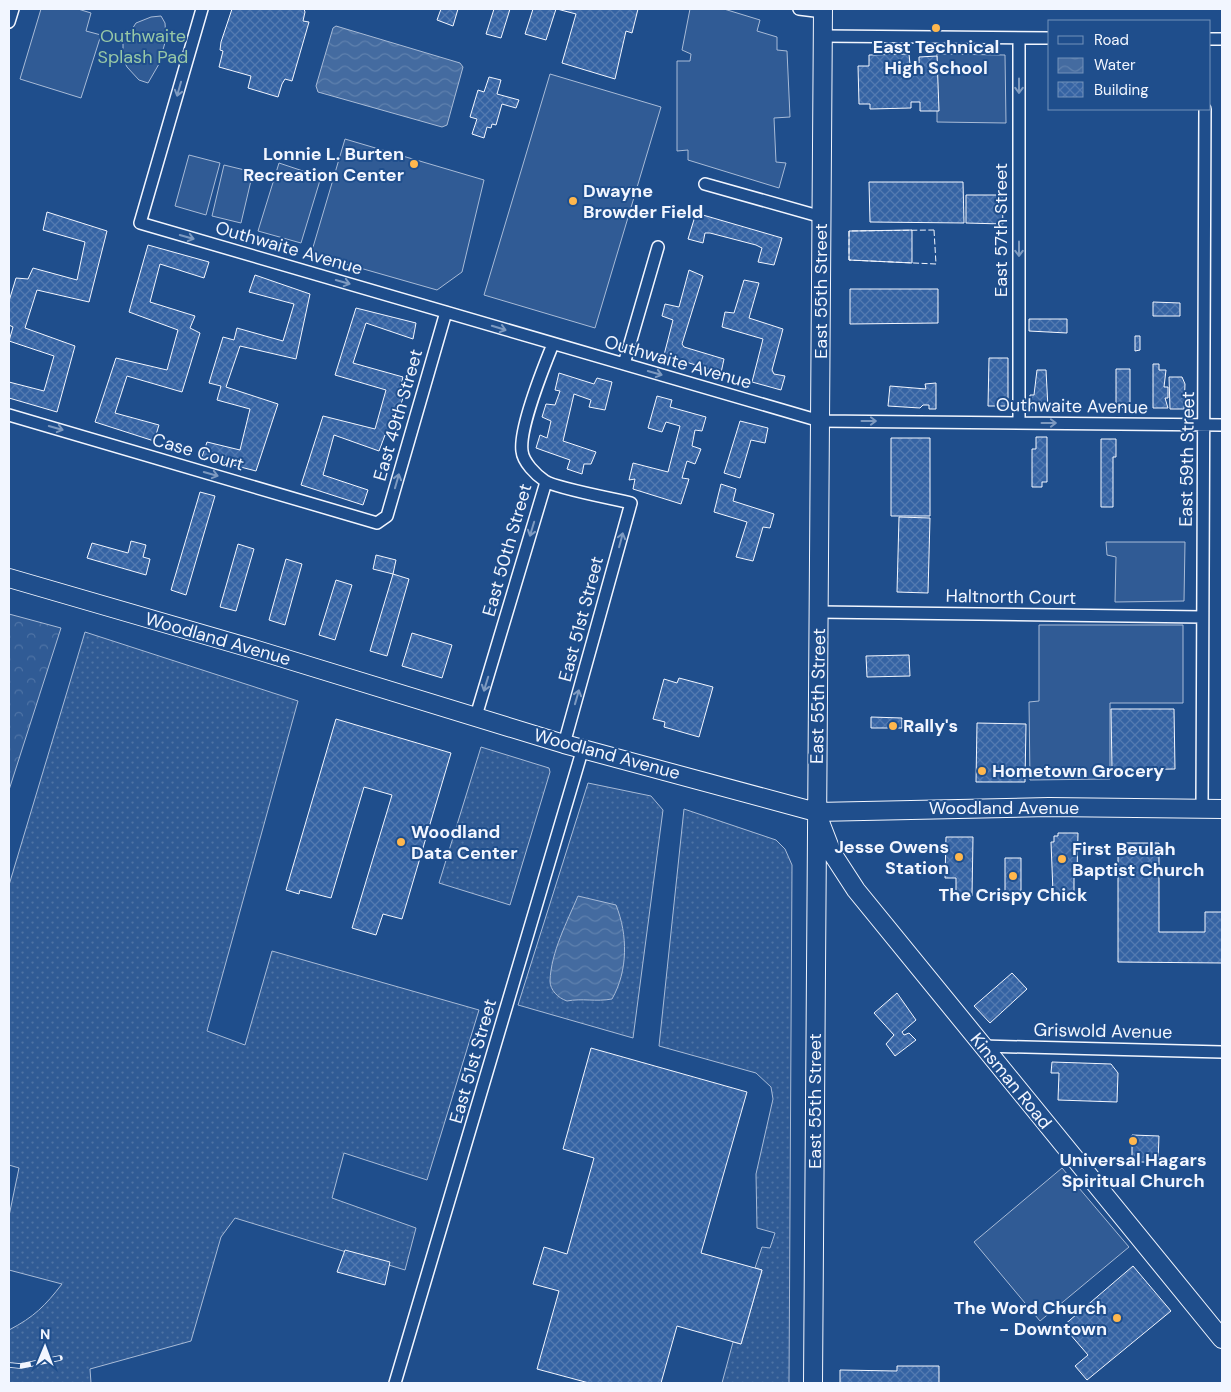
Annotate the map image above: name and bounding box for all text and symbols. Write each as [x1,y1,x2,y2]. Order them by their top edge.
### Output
legend [1048,20,1211,110]
marker: East Technical High School [930,22,942,34]
park label: Outhwaite Splash Pad [98,24,188,69]
text: Road [1094,30,1129,50]
place label: East Technical High School [873,35,999,80]
text: Water [1094,55,1136,75]
one-way arrow [1014,78,1024,94]
text: Building [1094,80,1149,100]
one-way arrow [173,81,183,97]
place label: Lonnie L. Burten Recreation Center [243,142,404,187]
marker: Lonnie L. Burten Recreation Center [408,158,420,170]
street label: East 57th Street [989,163,1013,297]
place label: Dwayne Browder Field [583,179,703,224]
marker: Dwayne Browder Field [567,195,579,207]
street label: Outhwaite Avenue [213,215,365,281]
street label: East 55th Street [809,223,833,359]
one-way arrow [179,232,195,242]
one-way arrow [1014,240,1024,257]
one-way arrow [335,278,351,287]
one-way arrow [491,323,507,333]
street label: Outhwaite Avenue [602,329,754,395]
street label: East 49th Street [368,346,428,484]
one-way arrow [647,369,663,379]
street label: East 59th Street [1174,391,1200,527]
street label: Outhwaite Avenue [996,393,1148,419]
one-way arrow [860,416,877,426]
one-way arrow [1040,418,1057,428]
one-way arrow [47,424,63,434]
street label: Case Court [149,427,247,477]
one-way arrow [203,470,219,480]
one-way arrow [393,474,403,490]
street label: East 50th Street [477,481,537,619]
one-way arrow [527,520,537,536]
one-way arrow [617,532,626,548]
street label: East 51st Street [553,554,609,684]
street label: Haltnorth Court [946,584,1076,610]
street label: Woodland Avenue [142,607,294,671]
street label: East 55th Street [805,628,831,764]
one-way arrow [480,676,490,692]
one-way arrow [573,689,583,705]
place label: Rally's [903,714,958,738]
marker: Rally's [887,720,899,732]
street label: Woodland Avenue [531,723,683,785]
place label: Hometown Grocery [992,759,1164,783]
marker: Hometown Grocery [976,765,988,777]
street label: Woodland Avenue [929,796,1079,820]
place label: Woodland Data Center [411,820,518,865]
place label: Jesse Owens Station [834,835,949,880]
marker: Woodland Data Center [395,836,407,848]
place label: First Beulah Baptist Church [1072,837,1204,882]
marker: Jesse Owens Station [953,851,965,863]
marker: First Beulah Baptist Church [1056,853,1068,865]
marker: The Crispy Chick [1007,870,1019,882]
place label: The Crispy Chick [939,883,1088,907]
street label: East 51st Street [444,996,502,1126]
street label: Griswold Avenue [1033,1018,1173,1044]
street label: Kinsman Road [965,1028,1057,1134]
street label: East 55th Street [803,1033,827,1169]
marker: Universal Hagars Spiritual Church [1127,1135,1139,1147]
place label: Universal Hagars Spiritual Church [1059,1148,1207,1193]
place label: The Word Church - Downtown [954,1296,1107,1341]
marker: The Word Church - Downtown [1111,1312,1123,1324]
north arrow [20,1322,70,1372]
text: N [40,1325,50,1343]

